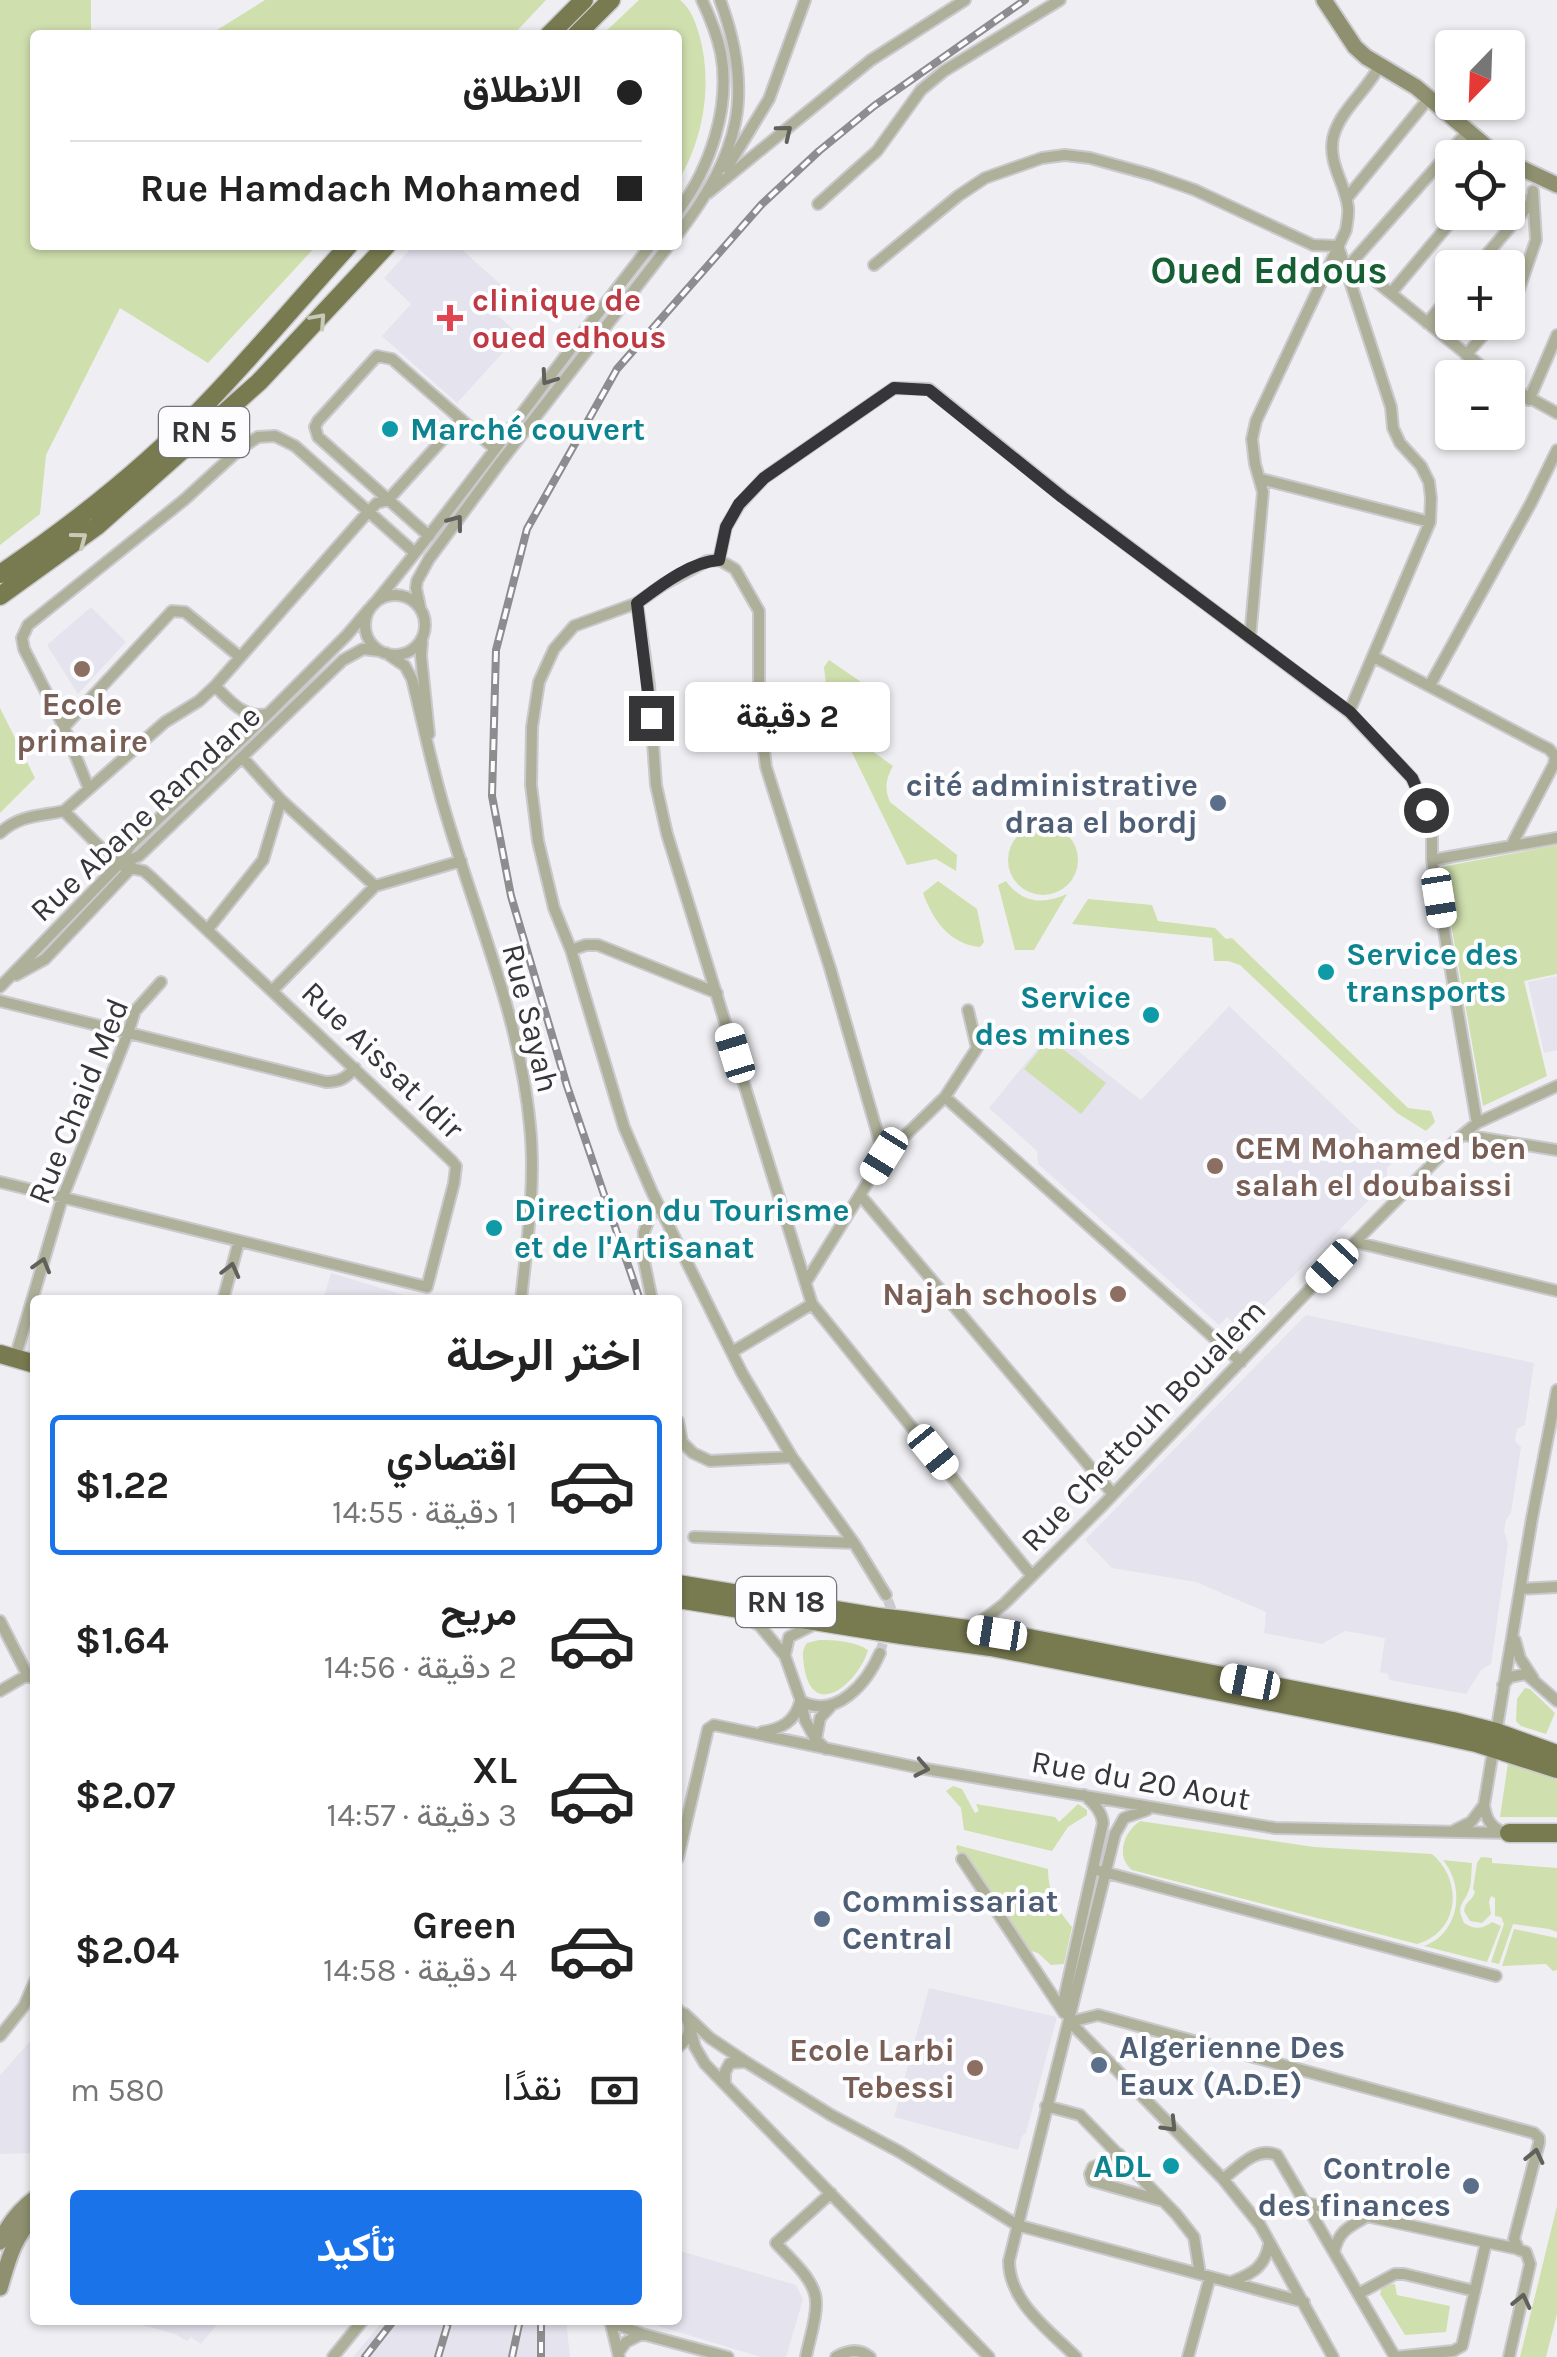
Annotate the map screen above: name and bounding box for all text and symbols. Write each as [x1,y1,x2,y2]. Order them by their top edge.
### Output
north arrow [1435,30,1525,120]
map controls [1435,30,1525,450]
text: الانطلاق [463,67,582,112]
one-way arrow [773,126,791,144]
button: locate [1435,140,1525,230]
text: Rue Hamdach Mohamed [140,166,582,211]
district label: Oued Eddous [1150,248,1388,293]
button: + [1435,250,1525,340]
place label: clinique de oued edhous [472,282,666,356]
marker: clinique de oued edhous [437,305,463,331]
one-way arrow [307,313,325,332]
button: − [1435,360,1525,450]
one-way arrow [542,366,561,385]
road number: RN 5 [159,407,249,457]
place label: Marché couvert [410,411,645,448]
marker: Marché couvert [379,418,401,440]
one-way arrow [444,515,462,534]
one-way arrow [68,534,86,551]
marker: Ecole primaire [71,658,93,680]
callout: 2 دقيقة [686,683,891,753]
place label: Ecole primaire [16,686,148,760]
route end [629,696,674,741]
street label: Rue Abane Ramdane [23,697,268,929]
text: 2 دقيقة [736,698,839,735]
place label: cité administrative draa el bordj [906,767,1198,841]
route start [1404,788,1449,833]
marker: cité administrative draa el bordj [1207,792,1229,814]
car [1419,866,1459,930]
place label: Service des transports [1346,936,1519,1010]
street label: Rue Sayah [494,940,567,1096]
marker: Service des transports [1315,961,1337,983]
street label: Rue Aissat Idir [294,974,472,1147]
place label: Service des mines [975,979,1131,1053]
street label: Rue Chaid Med [20,993,136,1209]
marker: Service des mines [1140,1004,1162,1026]
car [712,1020,758,1086]
car [855,1123,913,1189]
place label: CEM Mohamed ben salah el doubaissi [1235,1130,1527,1204]
marker: CEM Mohamed ben salah el doubaissi [1204,1155,1226,1177]
place label: Direction du Tourisme et de l'Artisanat [514,1192,850,1266]
marker: Direction du Tourisme et de l'Artisanat [483,1217,505,1239]
car [1301,1234,1363,1298]
one-way arrow [30,1257,51,1274]
one-way arrow [219,1262,240,1279]
place label: Najah schools [882,1276,1098,1313]
marker: Najah schools [1107,1283,1129,1305]
street label: Rue Chettouh Boualem [1013,1292,1273,1559]
text: اختر الرحلة [446,1329,642,1381]
car [902,1419,964,1485]
text: اقتصادي [386,1435,517,1480]
icon: car [547,1440,637,1530]
text: $1.22 [75,1463,169,1508]
text: 1 دقيقة · 14:55 [332,1494,517,1531]
road number: RN 18 [736,1577,836,1627]
text: مريح [441,1590,517,1635]
icon: car [547,1595,637,1685]
car [965,1613,1029,1653]
text: $1.64 [75,1618,169,1663]
text: 2 دقيقة · 14:56 [324,1649,517,1686]
car [1218,1662,1282,1702]
street label: Rue du 20 Aout [1029,1743,1253,1818]
text: XL [472,1748,517,1793]
icon: car [547,1750,637,1840]
one-way arrow [914,1757,930,1778]
text: $2.07 [75,1773,175,1818]
text: 3 دقيقة · 14:57 [327,1797,517,1834]
place label: Commissariat Central [842,1883,1059,1957]
text: Green [412,1903,517,1948]
icon: car [547,1905,637,1995]
marker: Commissariat Central [811,1908,833,1930]
text: $2.04 [75,1928,179,1973]
text: 4 دقيقة · 14:58 [323,1952,517,1989]
place label: Algerienne Des Eaux (A.D.E) [1119,2029,1345,2103]
place label: Ecole Larbi Tebessi [789,2032,955,2106]
marker: Algerienne Des Eaux (A.D.E) [1088,2054,1110,2076]
marker: Ecole Larbi Tebessi [964,2057,986,2079]
icon: cash [587,2063,642,2118]
text: نقدًا [503,2065,562,2110]
text: 580 m [70,2072,164,2109]
one-way arrow [1158,2113,1176,2131]
place label: ADL [1093,2148,1151,2185]
one-way arrow [1523,2148,1544,2165]
place label: Controle des finances [1258,2150,1451,2224]
marker: ADL [1160,2155,1182,2177]
marker: Controle des finances [1460,2175,1482,2197]
button: تأكيد [70,2190,642,2305]
one-way arrow [1510,2293,1531,2310]

